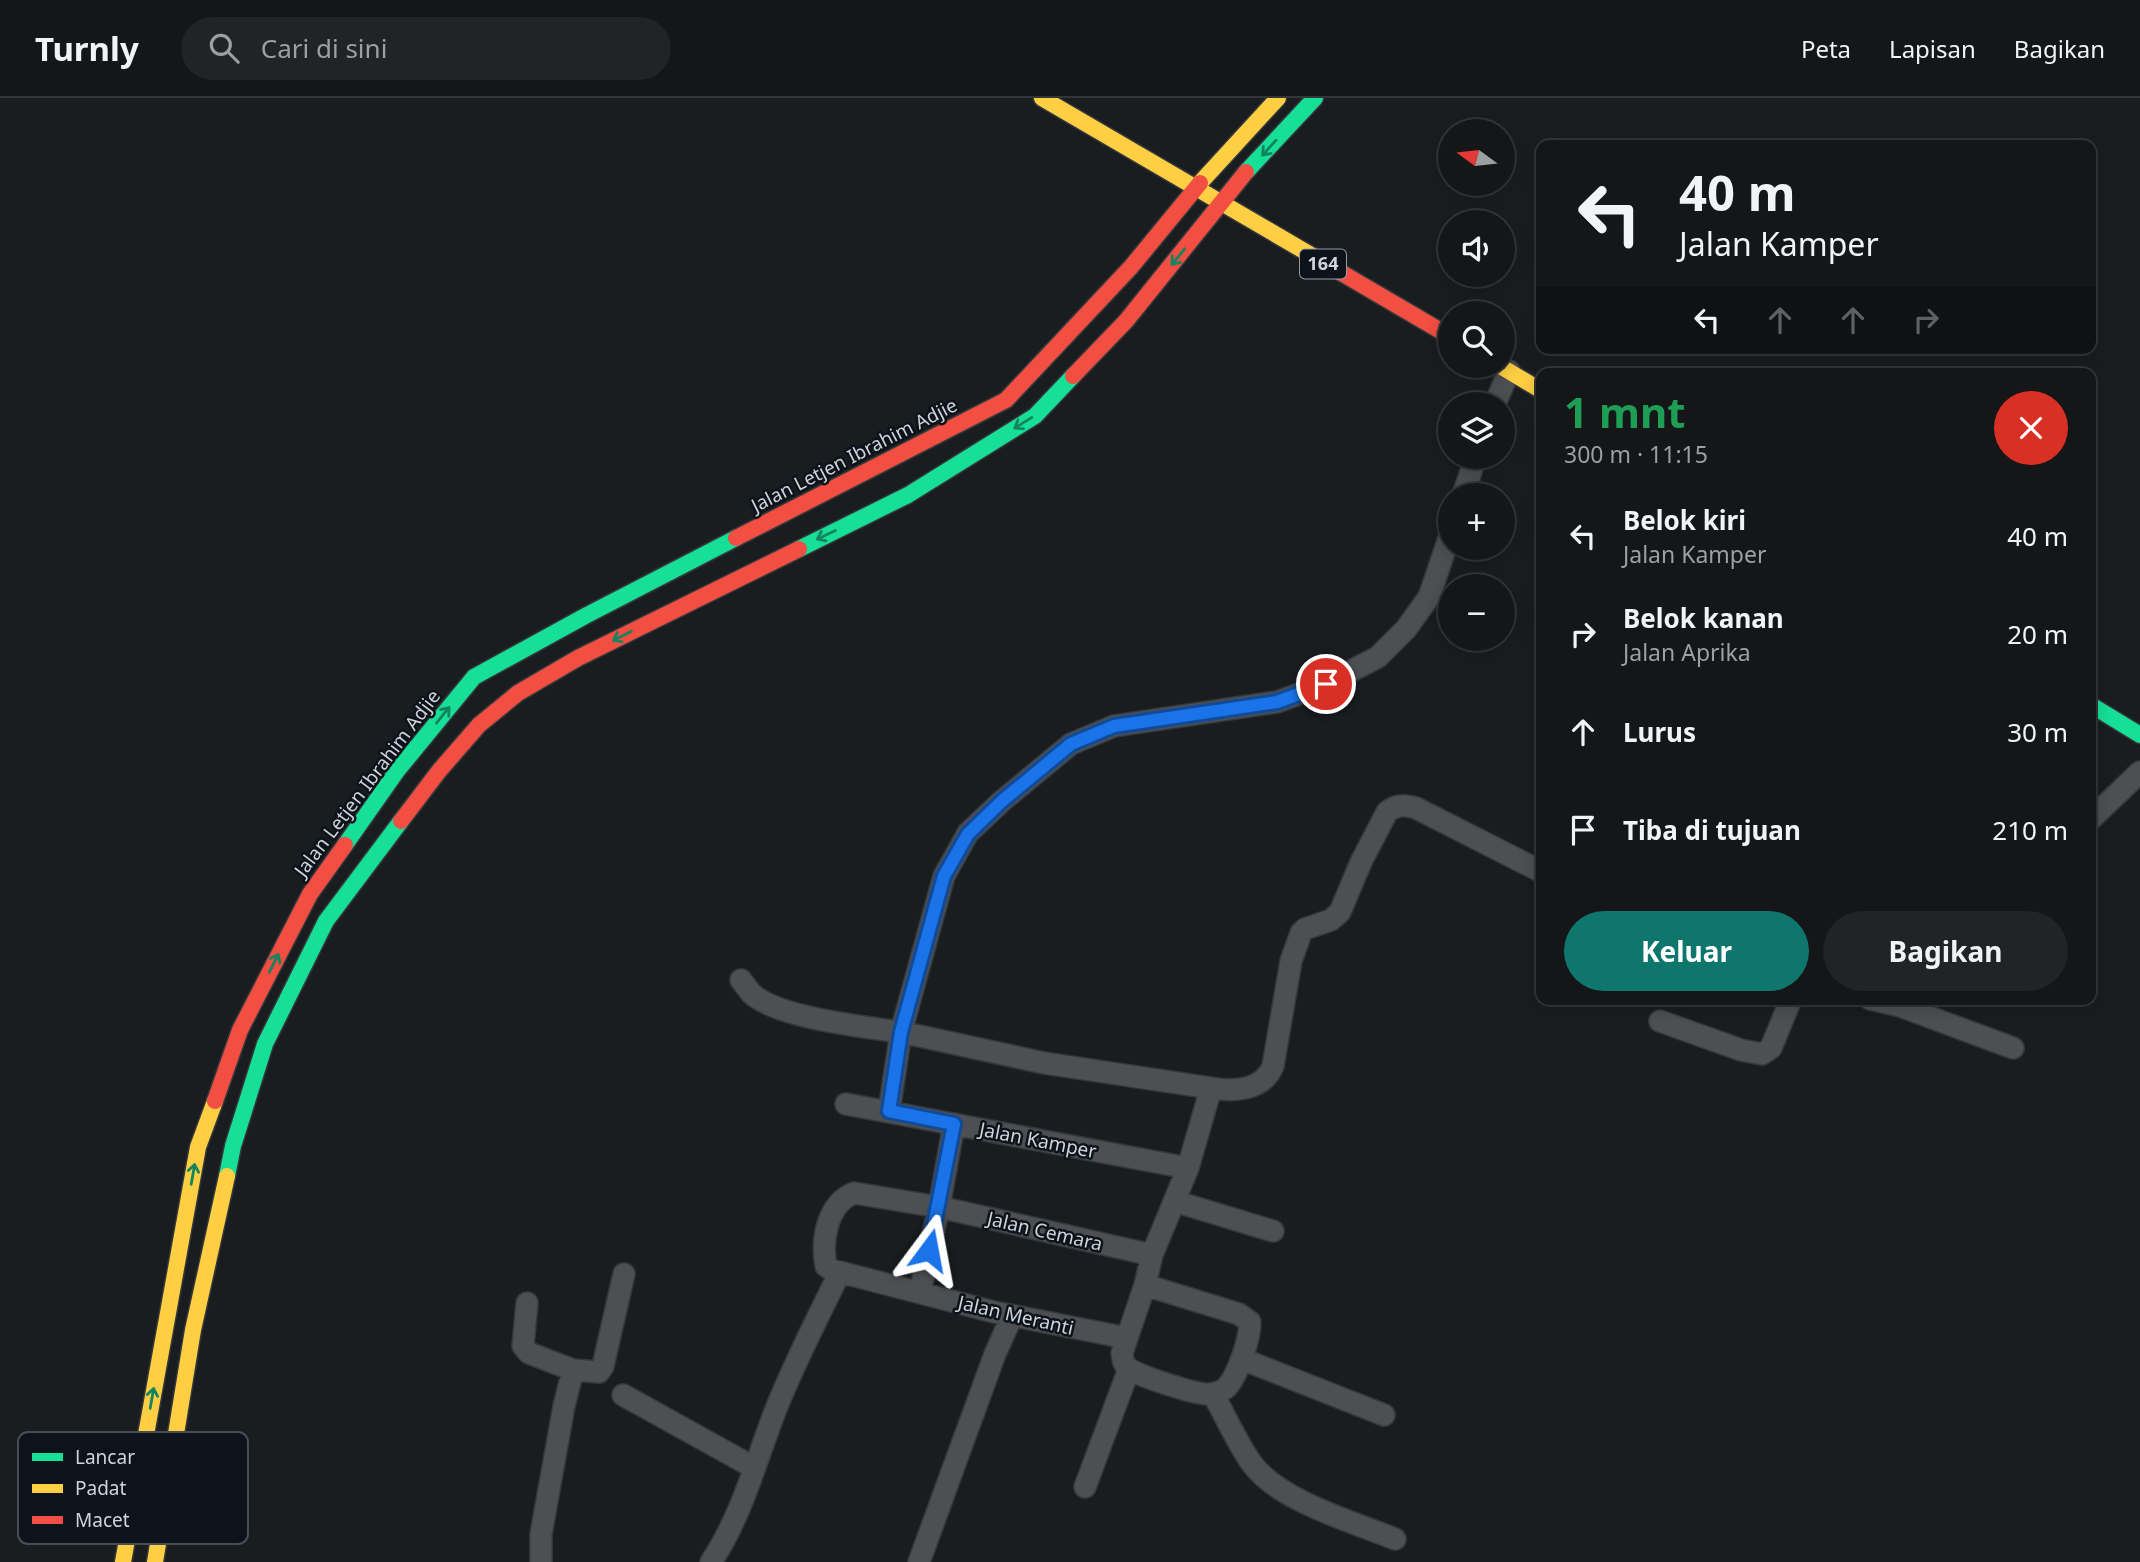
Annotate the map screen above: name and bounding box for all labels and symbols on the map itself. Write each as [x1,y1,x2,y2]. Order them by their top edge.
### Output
north arrow [1438,119,1516,196]
one-way arrow [1260,139,1277,156]
one-way arrow [1170,247,1185,265]
road number: 164 [1300,250,1346,279]
street label: Jalan Letjen Ibrahim Adjie [745,392,961,519]
one-way arrow [1014,416,1034,430]
one-way arrow [816,529,837,543]
one-way arrow [612,630,633,644]
pin [1296,654,1356,714]
street label: Jalan Letjen Ibrahim Adjie [287,684,446,883]
one-way arrow [435,706,450,724]
one-way arrow [268,953,282,974]
street label: Jalan Kamper [975,1116,1099,1164]
one-way arrow [187,1164,200,1186]
street label: Jalan Cemara [983,1205,1105,1257]
position arrow [892,1213,966,1287]
street label: Jalan Meranti [954,1289,1076,1341]
one-way arrow [146,1387,160,1410]
legend [18,1432,248,1544]
text: Lancar [75,1444,135,1470]
text: Padat [75,1475,126,1501]
text: Macet [75,1507,130,1533]

